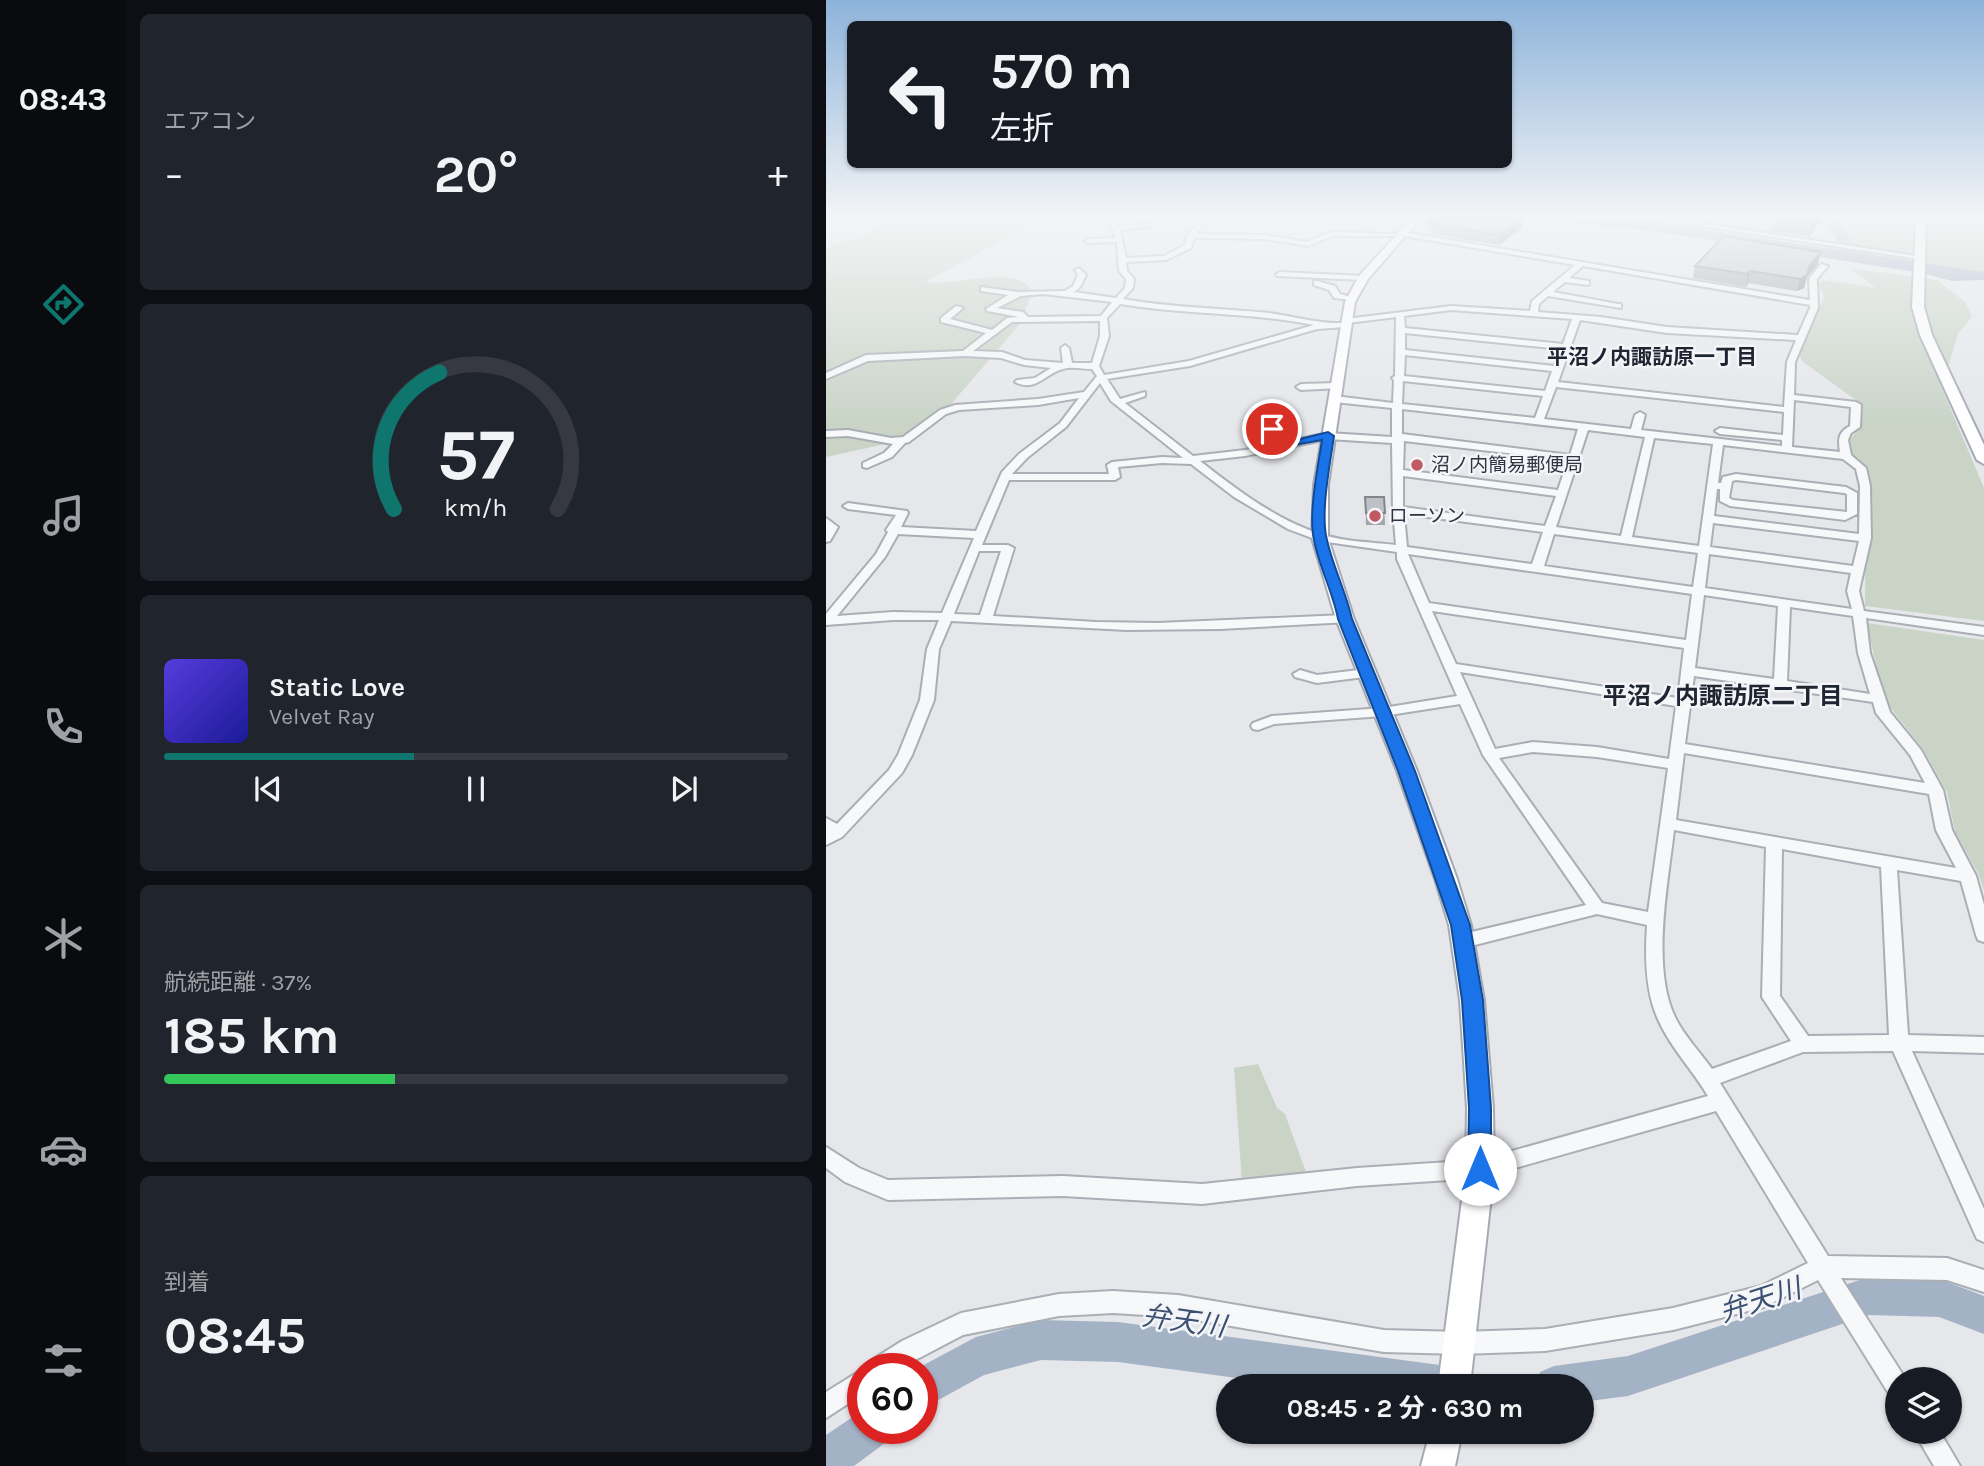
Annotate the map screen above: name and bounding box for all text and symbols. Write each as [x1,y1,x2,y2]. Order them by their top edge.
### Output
text: 570 m [990,43,1133,100]
icon: left [875,49,966,140]
text: 08:43 [19,81,107,118]
text: エアコン [164,108,256,135]
text: 左折 [990,110,1054,147]
text: 20° [434,144,518,205]
text: − [164,152,184,197]
text: + [768,152,788,197]
icon: directions [39,280,88,329]
district label: 平沼ノ内諏訪原一丁目 [1547,345,1757,369]
pin [1242,399,1302,459]
icon: arrive [1253,410,1291,448]
text: 57 [437,412,515,497]
place label: 沼ノ内簡易郵便局 [1431,454,1583,476]
marker: 沼ノ内簡易郵便局 [1409,457,1425,473]
icon: music [39,491,88,540]
text: km/h [444,492,508,521]
place label: ローソン [1389,505,1465,527]
marker: ローソン [1367,508,1383,524]
text: Static Love [269,672,405,703]
district label: 平沼ノ内諏訪原二丁目 [1603,682,1843,710]
icon: phone [39,702,88,751]
text: Velvet Ray [269,703,374,730]
icon: previous [249,770,287,808]
icon: pause [457,770,495,808]
icon: next [665,770,703,808]
icon: climate [39,914,88,963]
text: 航続距離 · 37% [164,969,312,996]
text: 185 km [164,1005,340,1066]
icon: car [39,1125,88,1174]
position arrow [1443,1132,1517,1206]
text: 到着 [164,1269,210,1296]
water label: 弁天川 [1715,1270,1808,1329]
water label: 弁天川 [1140,1299,1231,1344]
text: 08:45 [164,1305,306,1366]
icon: filters [39,1336,88,1385]
speed limit sign: 60 [847,1353,938,1444]
map controls [1885,1367,1962,1444]
button: layers [1885,1367,1962,1444]
text: 08:45 · 2 分 · 630 m [1287,1393,1523,1424]

